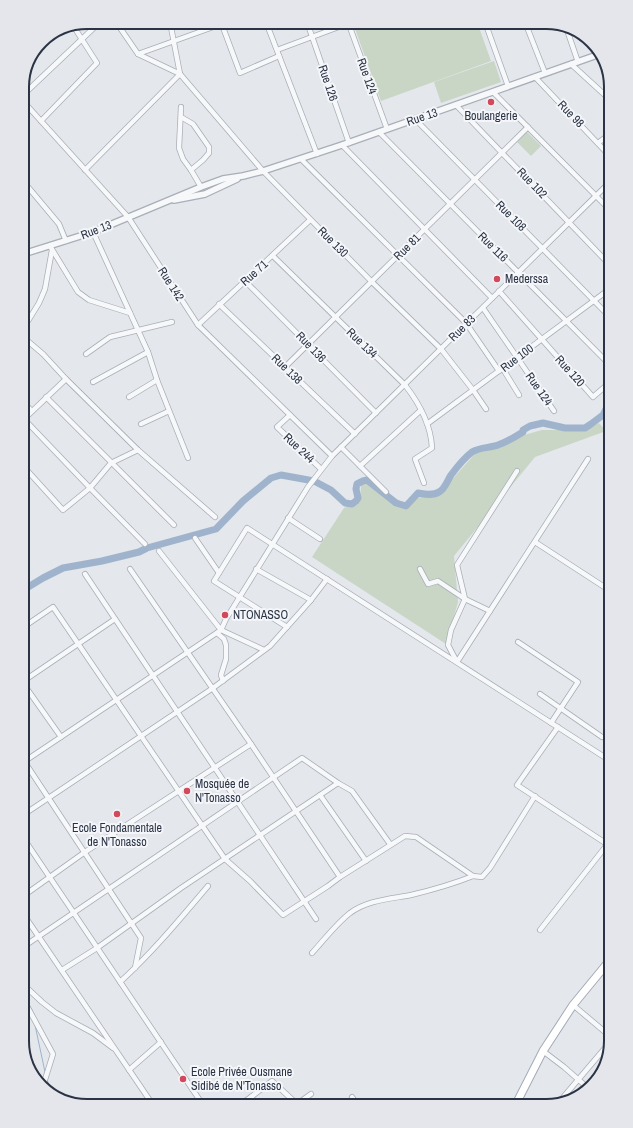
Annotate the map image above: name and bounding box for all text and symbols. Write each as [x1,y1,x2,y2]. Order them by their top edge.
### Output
street label: Rue 124 [353,56,381,97]
street label: Rue 126 [314,63,342,103]
marker: Boulangerie [486,97,496,107]
street label: Rue 98 [554,97,588,131]
street label: Rue 13 [404,104,440,130]
place label: Boulangerie [464,108,518,124]
street label: Rue 102 [513,164,551,202]
street label: Rue 108 [492,197,530,235]
street label: Rue 13 [78,217,114,243]
street label: Rue 130 [314,223,352,261]
street label: Rue 116 [474,228,512,266]
street label: Rue 81 [390,230,424,264]
street label: Rue 71 [237,256,272,290]
street label: Rue 142 [154,264,188,304]
place label: Mederssa [505,271,549,287]
marker: Mederssa [492,274,502,284]
street label: Rue 83 [445,311,479,345]
street label: Rue 134 [343,324,381,362]
street label: Rue 136 [292,328,330,366]
street label: Rue 100 [497,340,537,376]
street label: Rue 138 [268,350,306,388]
street label: Rue 120 [552,352,588,390]
street label: Rue 124 [522,369,557,409]
street label: Rue 244 [280,429,318,467]
place label: NTONASSO [233,607,288,623]
marker: NTONASSO [220,610,230,620]
place label: Mosquée de N'Tonasso [195,776,249,806]
marker: Mosquée de N'Tonasso [182,786,192,796]
marker: Ecole Fondamentale de N'Tonasso [112,809,122,819]
place label: Ecole Fondamentale de N'Tonasso [72,820,162,850]
place label: Ecole Privée Ousmane Sidibé de N'Tonasso [191,1064,292,1094]
marker: Ecole Privée Ousmane Sidibé de N'Tonasso [178,1074,188,1084]

